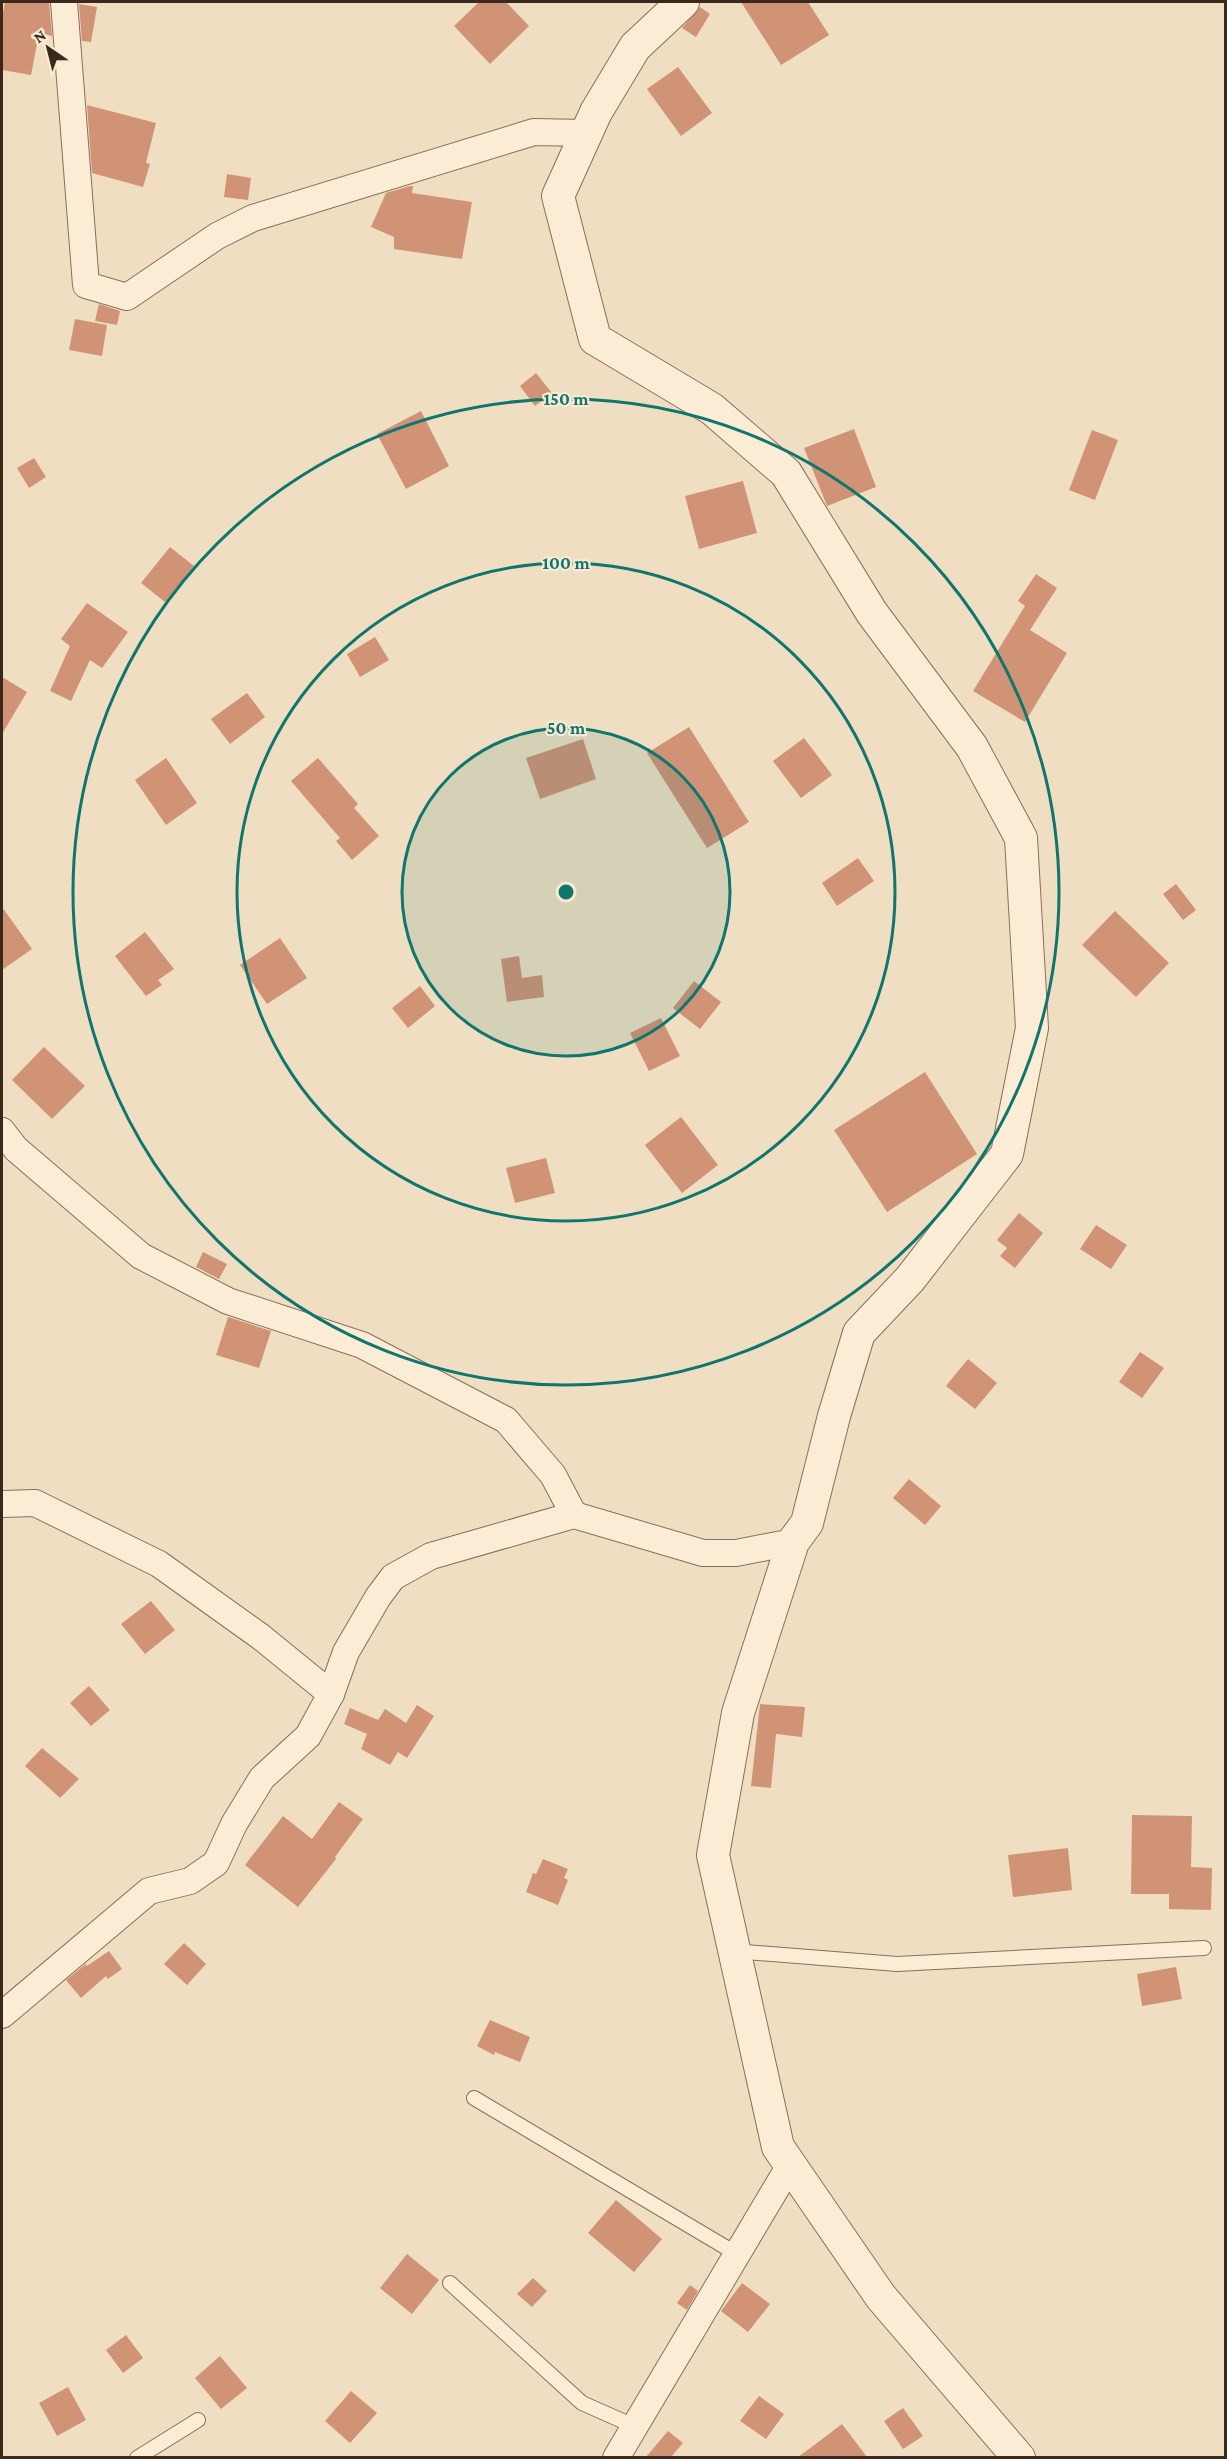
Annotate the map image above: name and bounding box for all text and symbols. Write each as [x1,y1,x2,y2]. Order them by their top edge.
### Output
north arrow [18,18,78,78]
text: N [30,26,49,46]
text: 150 m [543,389,589,409]
text: 100 m [542,553,590,573]
text: 50 m [547,718,586,738]
centre of rings [556,882,576,902]

